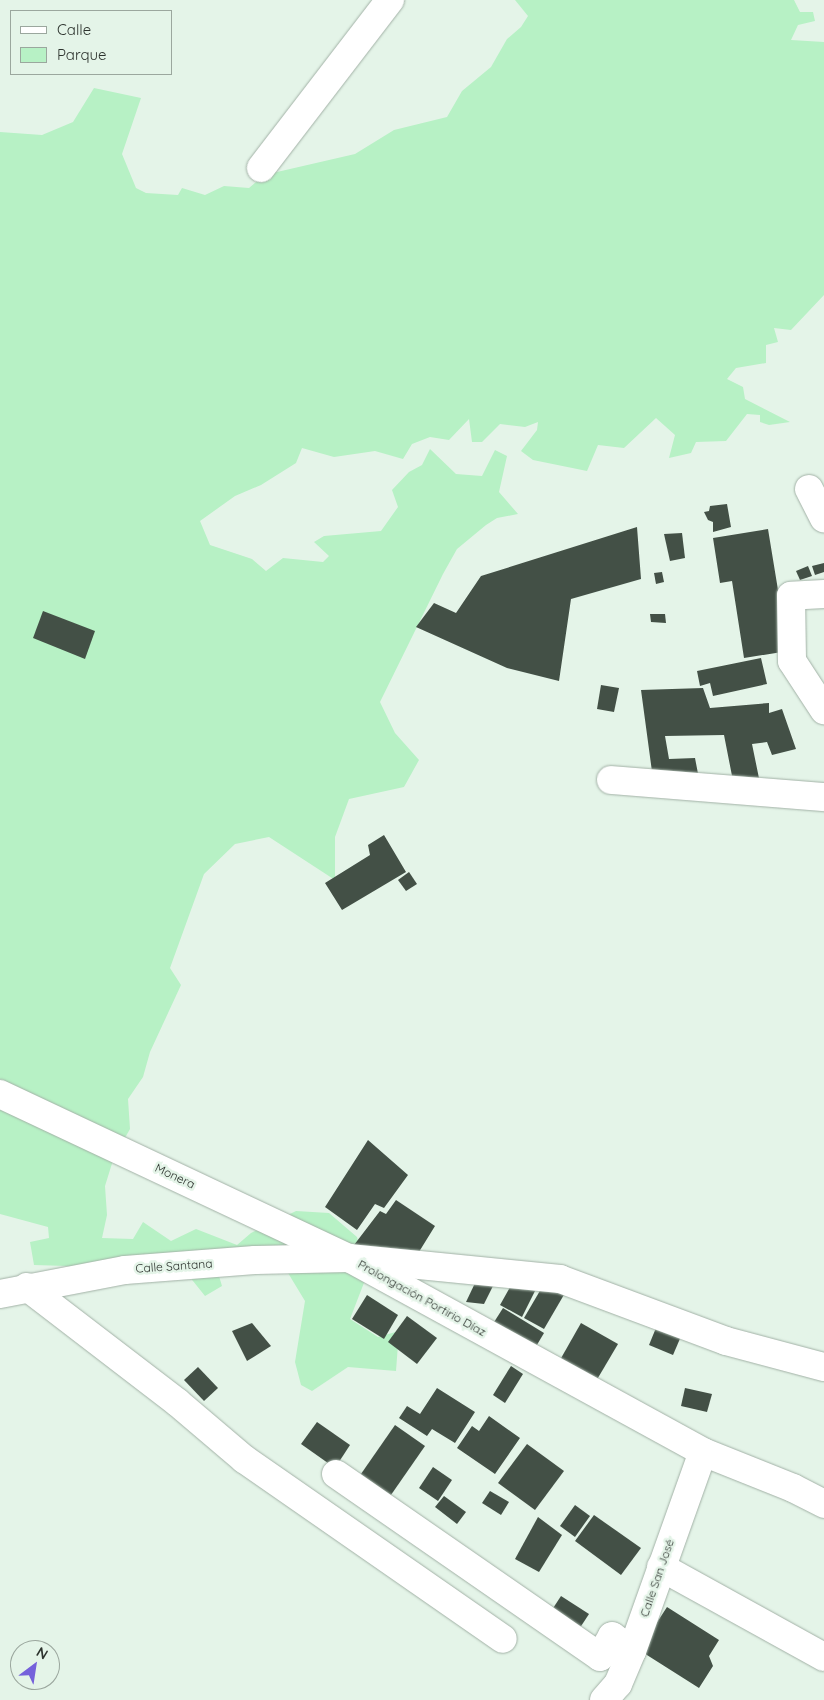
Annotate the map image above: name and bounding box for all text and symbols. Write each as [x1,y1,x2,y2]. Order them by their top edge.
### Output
legend [10,10,172,75]
text: Calle [57,20,91,39]
text: Parque [57,45,107,64]
street label: Monera [153,1160,197,1192]
street label: Calle Santana [135,1256,213,1276]
street label: Prolongación Porfirio Díaz [355,1257,489,1339]
street label: Calle San José [637,1537,677,1619]
north arrow [10,1640,60,1690]
text: N [33,1643,51,1663]

